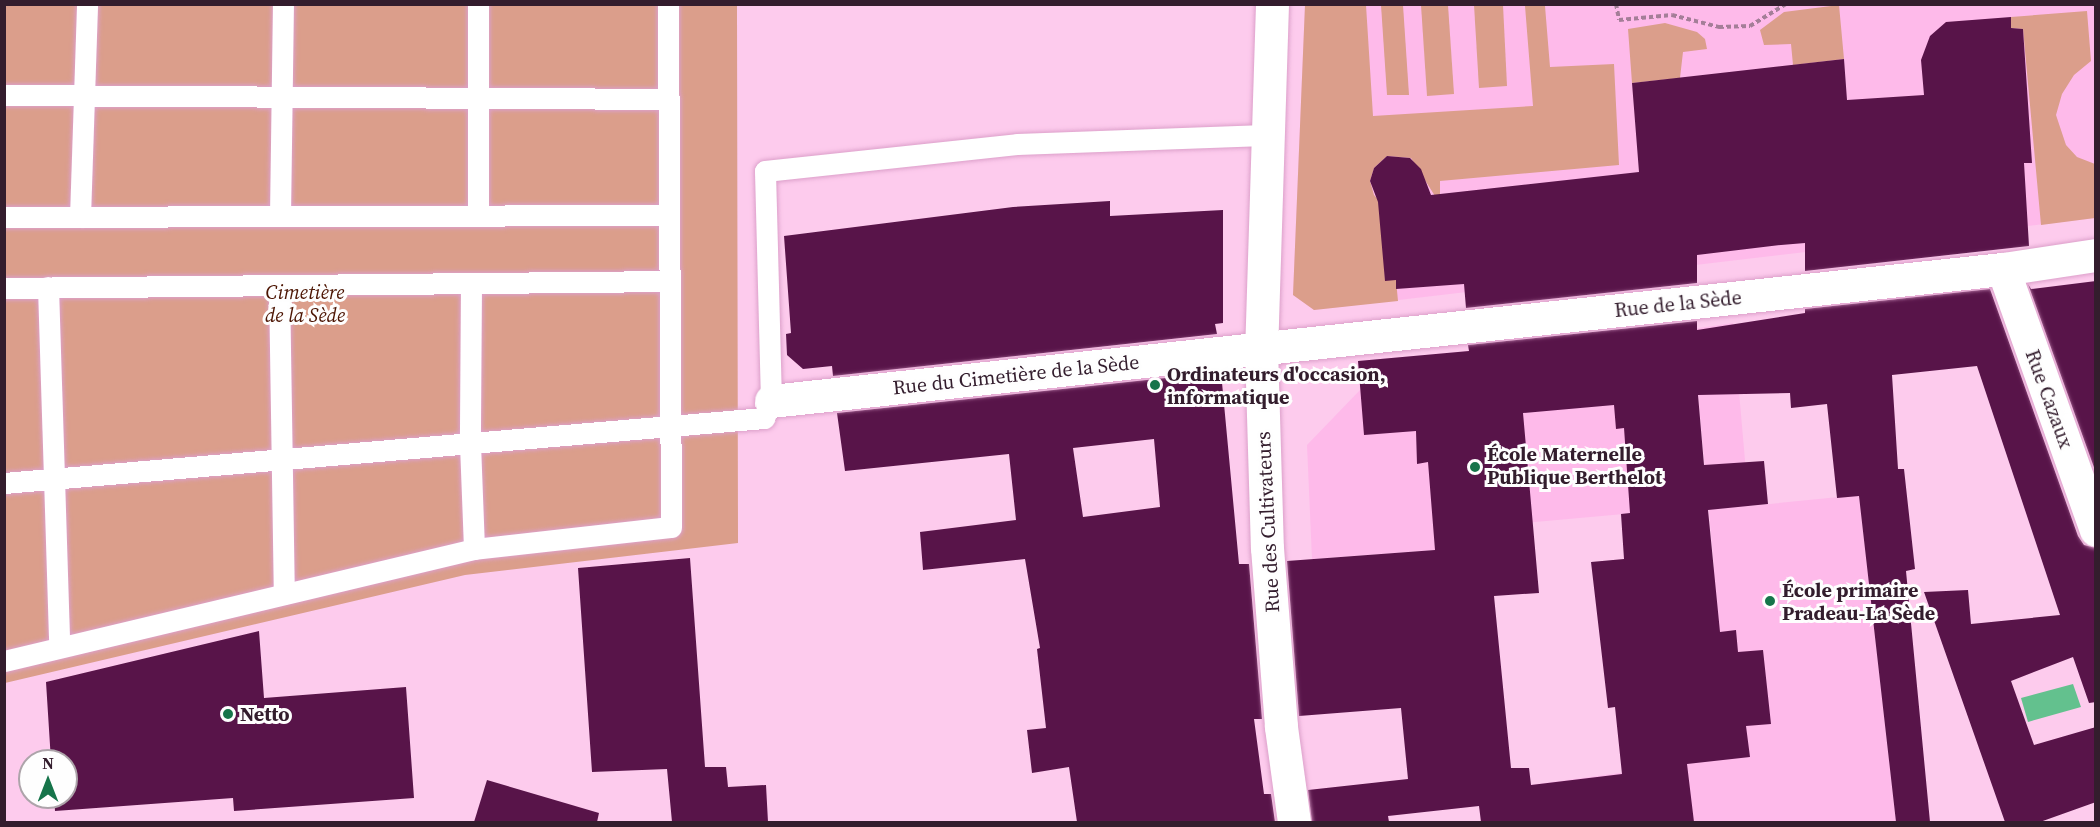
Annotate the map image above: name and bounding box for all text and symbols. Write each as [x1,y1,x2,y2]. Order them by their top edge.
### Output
park label: Cimetière de la Sède [265,281,345,328]
street label: Rue de la Sède [1613,285,1743,323]
street label: Rue Cazaux [2020,346,2078,452]
street label: Rue du Cimetière de la Sède [891,350,1141,400]
place label: Ordinateurs d'occasion, informatique [1167,362,1386,409]
marker: Ordinateurs d'occasion, informatique [1148,378,1162,392]
street label: Rue des Cultivateurs [1251,431,1285,613]
place label: École Maternelle Publique Berthelot [1487,443,1662,490]
marker: École Maternelle Publique Berthelot [1468,460,1482,474]
place label: École primaire Pradeau-La Sède [1782,578,1935,625]
marker: École primaire Pradeau-La Sède [1763,594,1777,608]
place label: Netto [240,702,290,726]
marker: Netto [221,707,235,721]
north arrow [18,749,78,809]
text: N [42,752,54,774]

